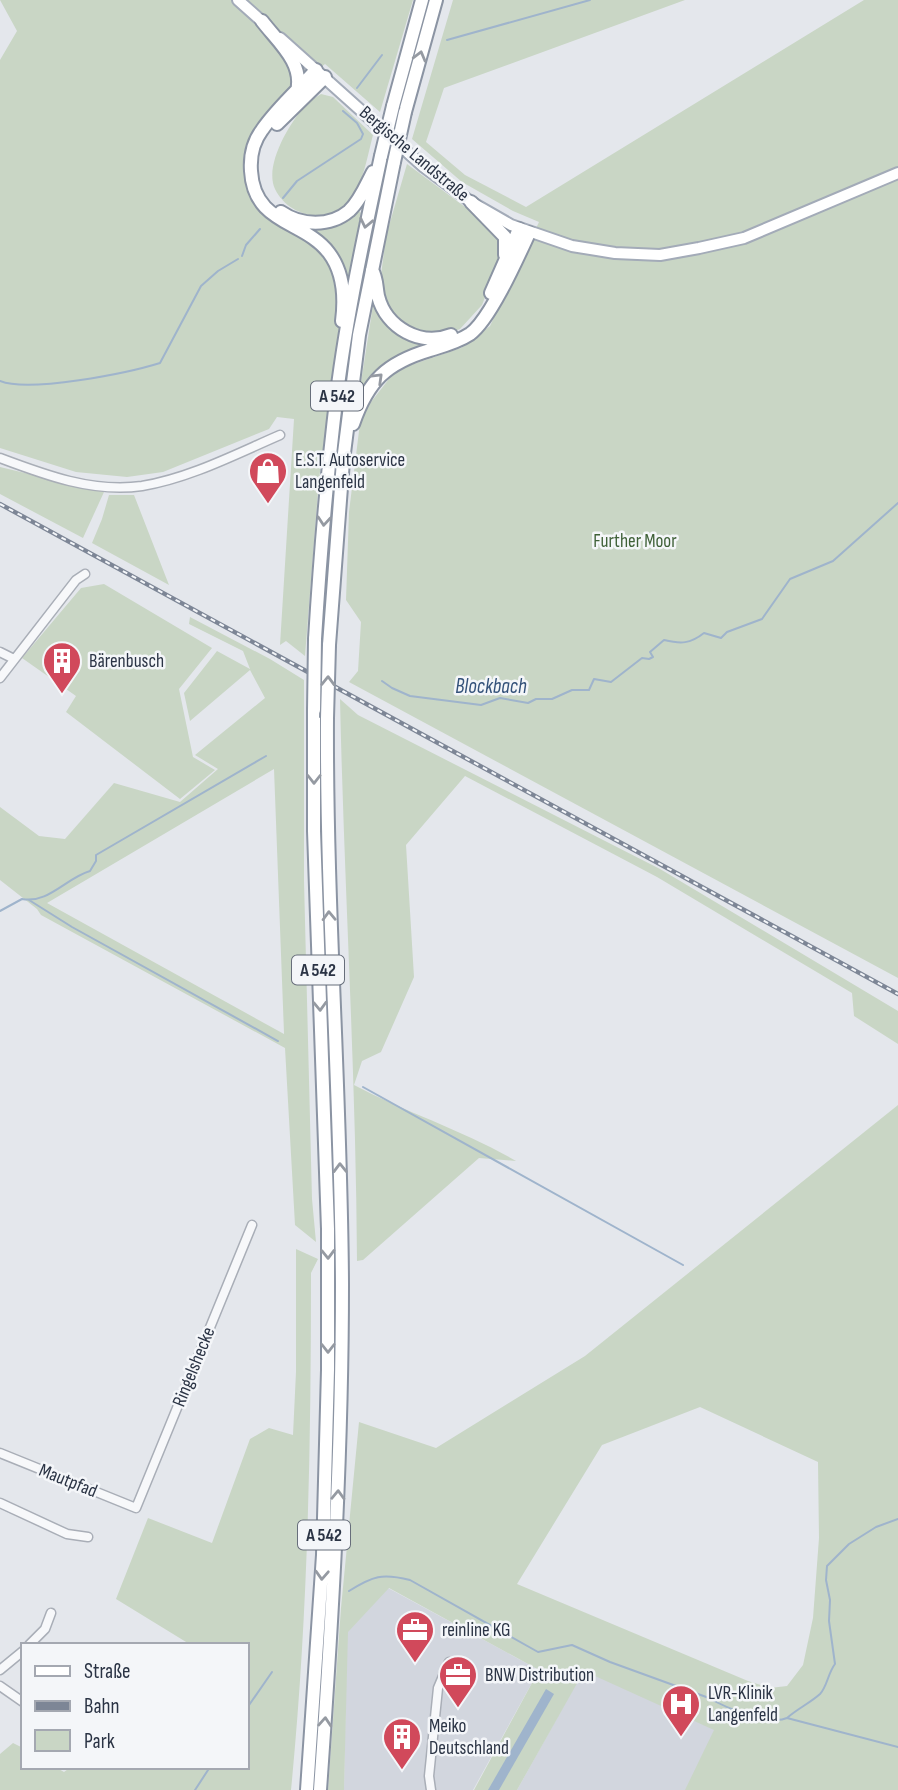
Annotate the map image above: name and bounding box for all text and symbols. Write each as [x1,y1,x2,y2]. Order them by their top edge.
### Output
one-way arrow [412,50,426,62]
street label: Bergische Landstraße [354,101,474,207]
one-way arrow [360,217,375,229]
one-way arrow [370,373,383,386]
road number: A 542 [311,382,363,410]
place label: E.S.T. Autoservice Langenfeld [295,449,405,494]
shop icon: E.S.T. Autoservice Langenfeld [247,450,289,505]
one-way arrow [317,516,332,527]
park label: Further Moor [593,530,677,553]
building icon: Bärenbusch [41,640,83,695]
place label: Bärenbusch [89,650,164,673]
water label: Blockbach [455,674,527,699]
one-way arrow [320,676,336,686]
one-way arrow [306,774,322,784]
one-way arrow [322,911,337,922]
road number: A 542 [292,956,344,985]
one-way arrow [312,1001,327,1012]
one-way arrow [332,1163,347,1174]
one-way arrow [320,1250,336,1260]
street label: Ringelshecke [168,1324,220,1410]
one-way arrow [320,1343,336,1353]
street label: Mautpfad [36,1459,100,1503]
one-way arrow [331,1489,346,1500]
road number: A 542 [298,1520,350,1550]
one-way arrow [315,1570,330,1581]
office icon: reinline KG [394,1609,436,1664]
place label: reinline KG [442,1619,511,1642]
legend [21,1643,248,1769]
office icon: BNW Distribution [437,1654,479,1709]
text: Straße [84,1659,130,1684]
place label: BNW Distribution [485,1664,594,1687]
place label: LVR-Klinik Langenfeld [708,1682,778,1727]
hospital icon: LVR-Klinik Langenfeld [660,1683,702,1738]
text: Bahn [84,1694,119,1719]
place label: Meiko Deutschland [429,1715,509,1760]
one-way arrow [317,1716,332,1727]
building icon: Meiko Deutschland [381,1716,423,1771]
text: Park [84,1729,115,1754]

